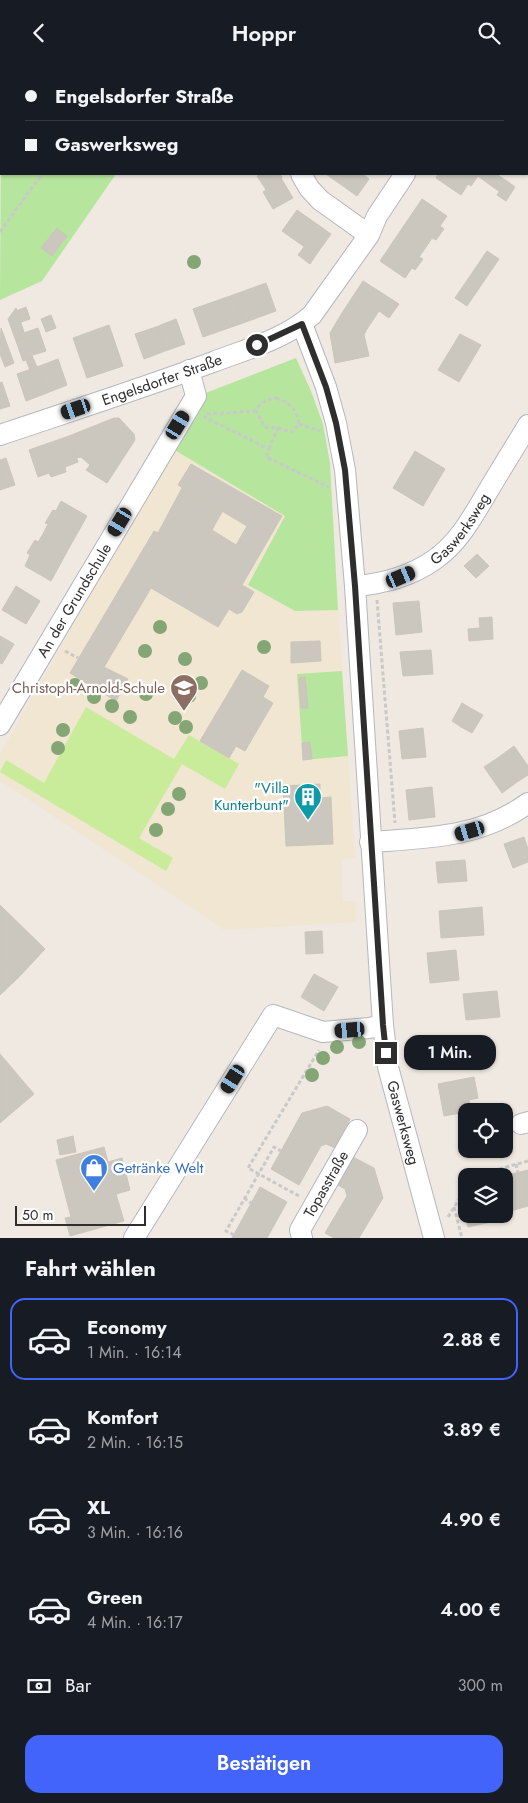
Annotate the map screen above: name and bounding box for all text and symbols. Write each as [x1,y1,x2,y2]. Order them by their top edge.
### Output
text: Hoppr [232,17,296,49]
icon: back [25,19,53,47]
icon: search [475,19,503,47]
text: Engelsdorfer Straße [55,83,234,110]
text: Gaswerksweg [55,131,178,158]
route start [246,334,268,356]
street label: Engelsdorfer Straße [99,349,225,411]
car [59,397,92,421]
car [163,408,192,442]
street label: Gaswerksweg [426,489,495,570]
car [105,505,134,539]
street label: An der Grundschule [32,539,117,662]
car [384,564,417,590]
school or university icon: Christoph-Arnold-Schule [169,673,199,712]
place label: Christoph-Arnold-Schule [12,677,165,699]
place label: "Villa Kunterbunt" [214,777,289,816]
building icon: "Villa Kunterbunt" [293,782,323,821]
car [453,819,486,843]
car [334,1021,365,1039]
callout: 1 Min. [404,1035,496,1071]
text: 1 Min. [428,1041,472,1064]
route end [375,1042,397,1064]
car [218,1062,247,1096]
street label: Gaswerksweg [381,1078,425,1167]
map controls [458,1103,513,1223]
button: locate [458,1103,513,1158]
street label: Topasstraße [298,1146,354,1222]
shop icon: Getränke Welt [79,1153,109,1192]
place label: Getränke Welt [113,1157,204,1179]
button: layers [458,1168,513,1223]
scale bar [15,1203,146,1226]
text: 50 m [22,1205,53,1225]
text: Fahrt wählen [25,1252,156,1284]
text: Economy [87,1314,167,1341]
icon: car [27,1317,72,1362]
text: 2.88 € [442,1326,501,1353]
text: 1 Min. · 16:14 [87,1341,181,1364]
text: Komfort [87,1404,158,1431]
icon: car [27,1407,72,1452]
text: 3.89 € [443,1416,501,1443]
text: 2 Min. · 16:15 [87,1431,183,1454]
text: XL [87,1494,110,1521]
icon: car [27,1497,72,1542]
text: 4.90 € [440,1506,501,1533]
text: 3 Min. · 16:16 [87,1521,183,1544]
text: Green [87,1584,143,1611]
icon: car [27,1587,72,1632]
text: 4.00 € [440,1596,501,1623]
text: 4 Min. · 16:17 [87,1611,183,1634]
icon: cash [25,1672,53,1700]
text: Bar [65,1672,91,1699]
text: 300 m [458,1674,503,1697]
button: Bestätigen [25,1735,503,1793]

